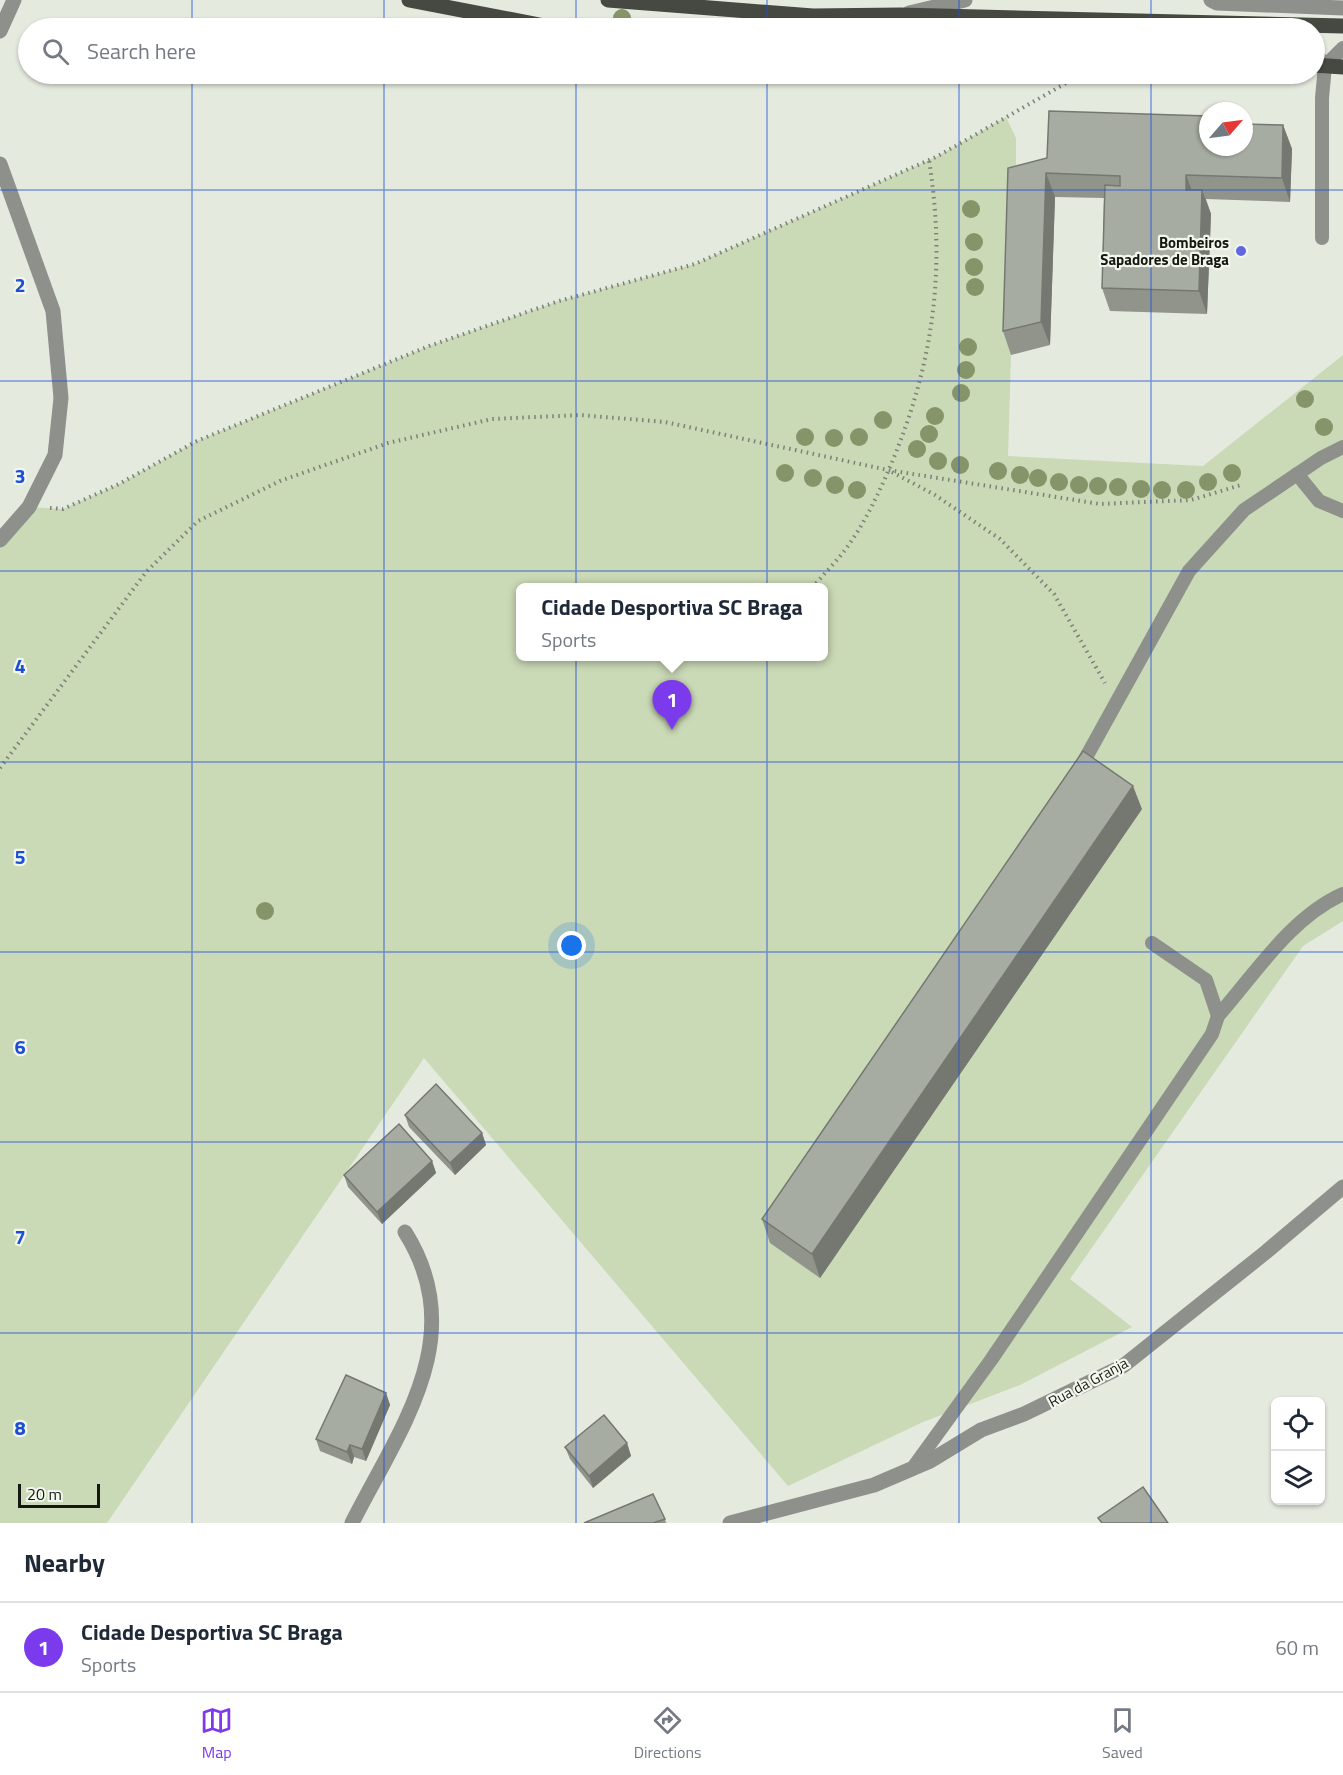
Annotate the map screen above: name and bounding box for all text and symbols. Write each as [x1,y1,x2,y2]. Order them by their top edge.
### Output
search box [18,18,1325,84]
text: Search here [87,34,196,68]
icon: search [39,35,72,68]
north arrow [1199,102,1253,156]
place label: Bombeiros Sapadores de Braga [1100,231,1229,271]
marker: Bombeiros Sapadores de Braga [1234,244,1248,258]
text: 2 [14,269,26,300]
text: 3 [14,460,26,491]
popup [516,583,828,661]
text: Cidade Desportiva SC Braga [541,590,803,624]
text: Sports [541,624,596,655]
text: 4 [14,650,26,681]
pin: 1 [652,680,692,730]
text: 5 [14,841,26,872]
your location [557,931,586,960]
text: 6 [14,1031,26,1062]
text: 7 [14,1221,26,1252]
street label: Rua da Granja [1044,1351,1132,1413]
map controls [1271,1397,1325,1505]
button: locate [1271,1397,1325,1451]
text: 8 [14,1412,26,1443]
button: layers [1271,1451,1325,1505]
scale bar [18,1481,100,1508]
text: 20 m [27,1482,62,1506]
text: Nearby [24,1543,105,1582]
text: Cidade Desportiva SC Braga [81,1615,343,1649]
text: 1 [38,1632,49,1663]
text: 60 m [1275,1632,1319,1663]
text: Sports [81,1649,136,1680]
tab: Map [200,1704,233,1764]
tab: Directions [634,1704,702,1764]
tab: Saved [1102,1704,1143,1764]

